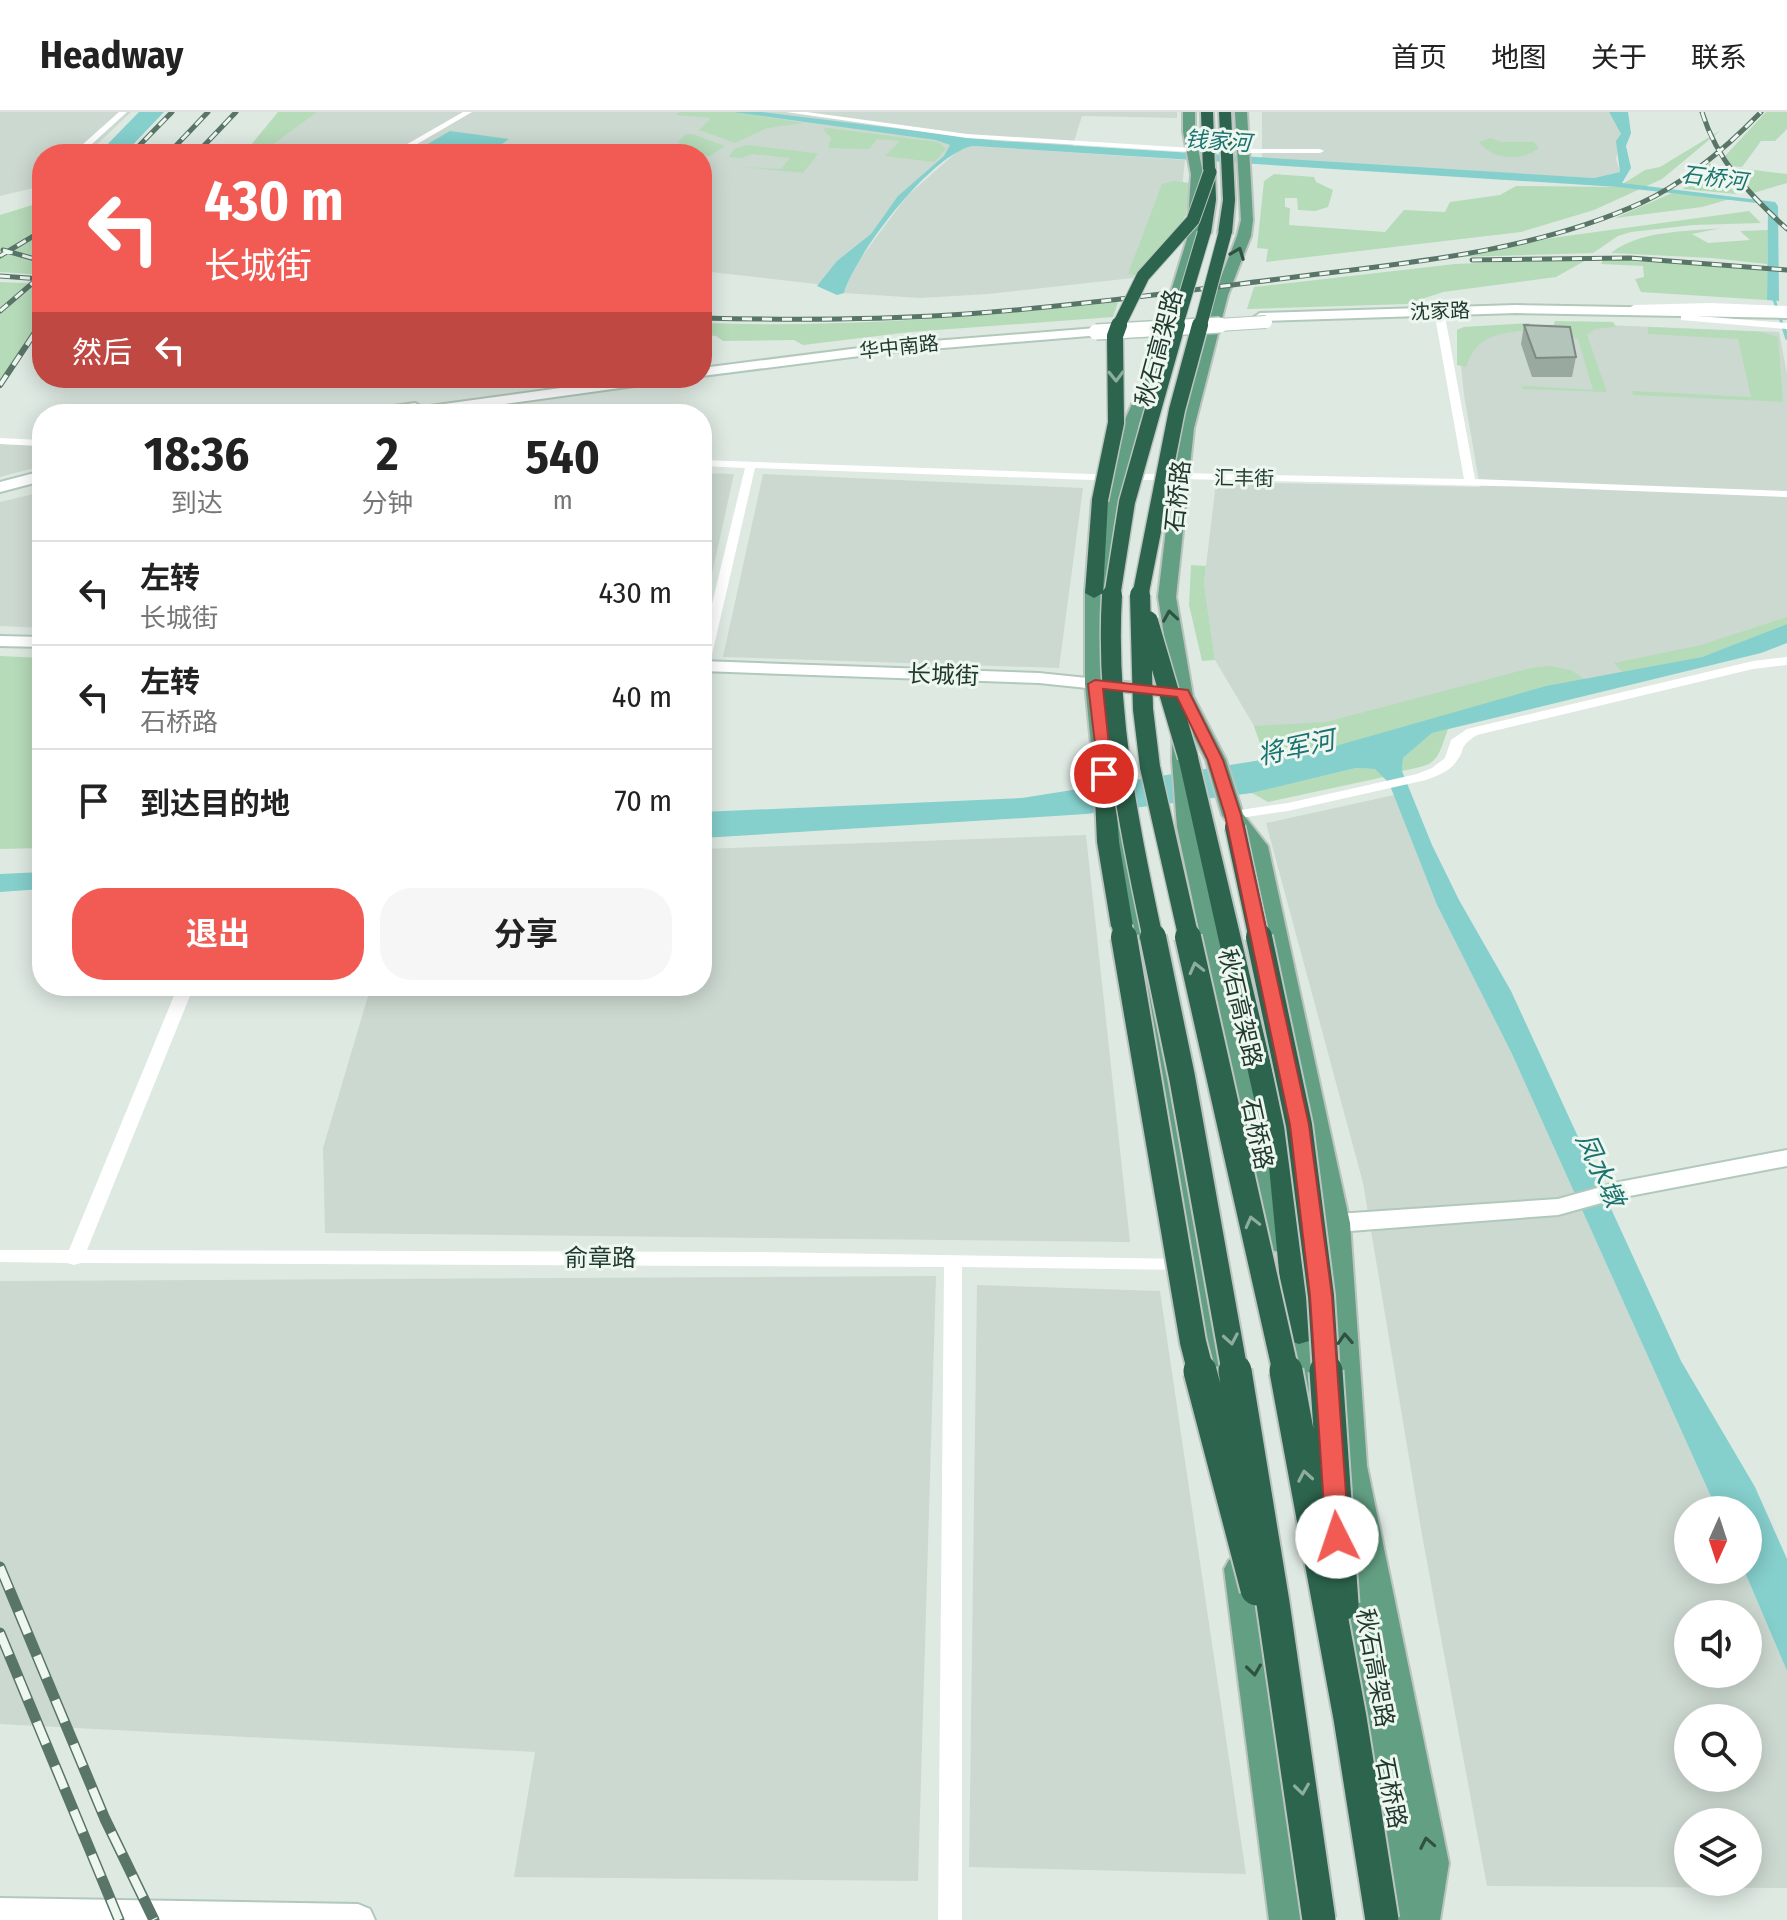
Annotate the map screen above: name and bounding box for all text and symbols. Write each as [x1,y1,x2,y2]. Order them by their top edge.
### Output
text: Headway [40,32,183,78]
text: 首页 [1391,41,1447,74]
text: 地图 [1491,41,1547,74]
text: 关于 [1591,41,1647,74]
text: 联系 [1691,41,1747,74]
water label: 钱家河 [1184,125,1256,157]
water label: 石桥河 [1680,161,1752,196]
text: 430 m [204,168,344,235]
icon: left [72,176,176,280]
text: 长城街 [204,244,312,288]
one-way arrow [1228,247,1244,261]
street label: 秋石高架路 [1130,286,1188,410]
street label: 沈家路 [1410,298,1470,324]
icon: left [148,328,192,372]
street label: 华中南路 [858,331,940,363]
text: 然后 [72,335,132,371]
one-way arrow [1107,370,1125,383]
text: 18:36 [144,425,249,483]
text: 2 [376,425,399,483]
text: 540 [525,428,600,486]
street label: 石桥路 [1160,459,1196,533]
street label: 汇丰街 [1214,465,1274,491]
text: m [553,485,573,516]
text: 到达 [171,488,223,519]
text: 分钟 [361,488,413,519]
text: 左转 [140,560,200,596]
icon: left [72,571,116,615]
text: 430 m [599,575,672,611]
text: 长城街 [140,603,218,634]
one-way arrow [1162,610,1179,623]
street label: 长城街 [907,660,979,690]
text: 左转 [140,664,200,700]
icon: left [72,675,116,719]
text: 40 m [612,679,672,715]
text: 石桥路 [140,707,218,738]
water label: 将军河 [1255,724,1342,771]
pin [1070,740,1138,808]
icon: arrive [1082,752,1126,796]
icon: arrive [72,779,116,823]
text: 70 m [614,783,672,819]
text: 到达目的地 [140,786,290,822]
button: 退出 [72,888,364,980]
button: 分享 [380,888,672,980]
street label: 秋石高架路 [1213,946,1267,1070]
one-way arrow [1188,961,1205,975]
street label: 石桥路 [1236,1096,1278,1172]
water label: 凤水墩 [1569,1128,1632,1215]
one-way arrow [1244,1215,1261,1229]
street label: 俞章路 [564,1244,636,1272]
one-way arrow [1221,1332,1238,1345]
one-way arrow [1337,1332,1354,1345]
one-way arrow [1298,1469,1315,1483]
position arrow [1295,1495,1379,1579]
north arrow [1674,1496,1762,1584]
map controls [1674,1496,1762,1896]
button: sound [1674,1600,1762,1688]
street label: 秋石高架路 [1351,1606,1399,1730]
one-way arrow [1245,1664,1262,1677]
button: search [1674,1704,1762,1792]
street label: 石桥路 [1370,1755,1412,1831]
one-way arrow [1293,1782,1310,1796]
button: layers [1674,1808,1762,1896]
one-way arrow [1419,1837,1436,1850]

